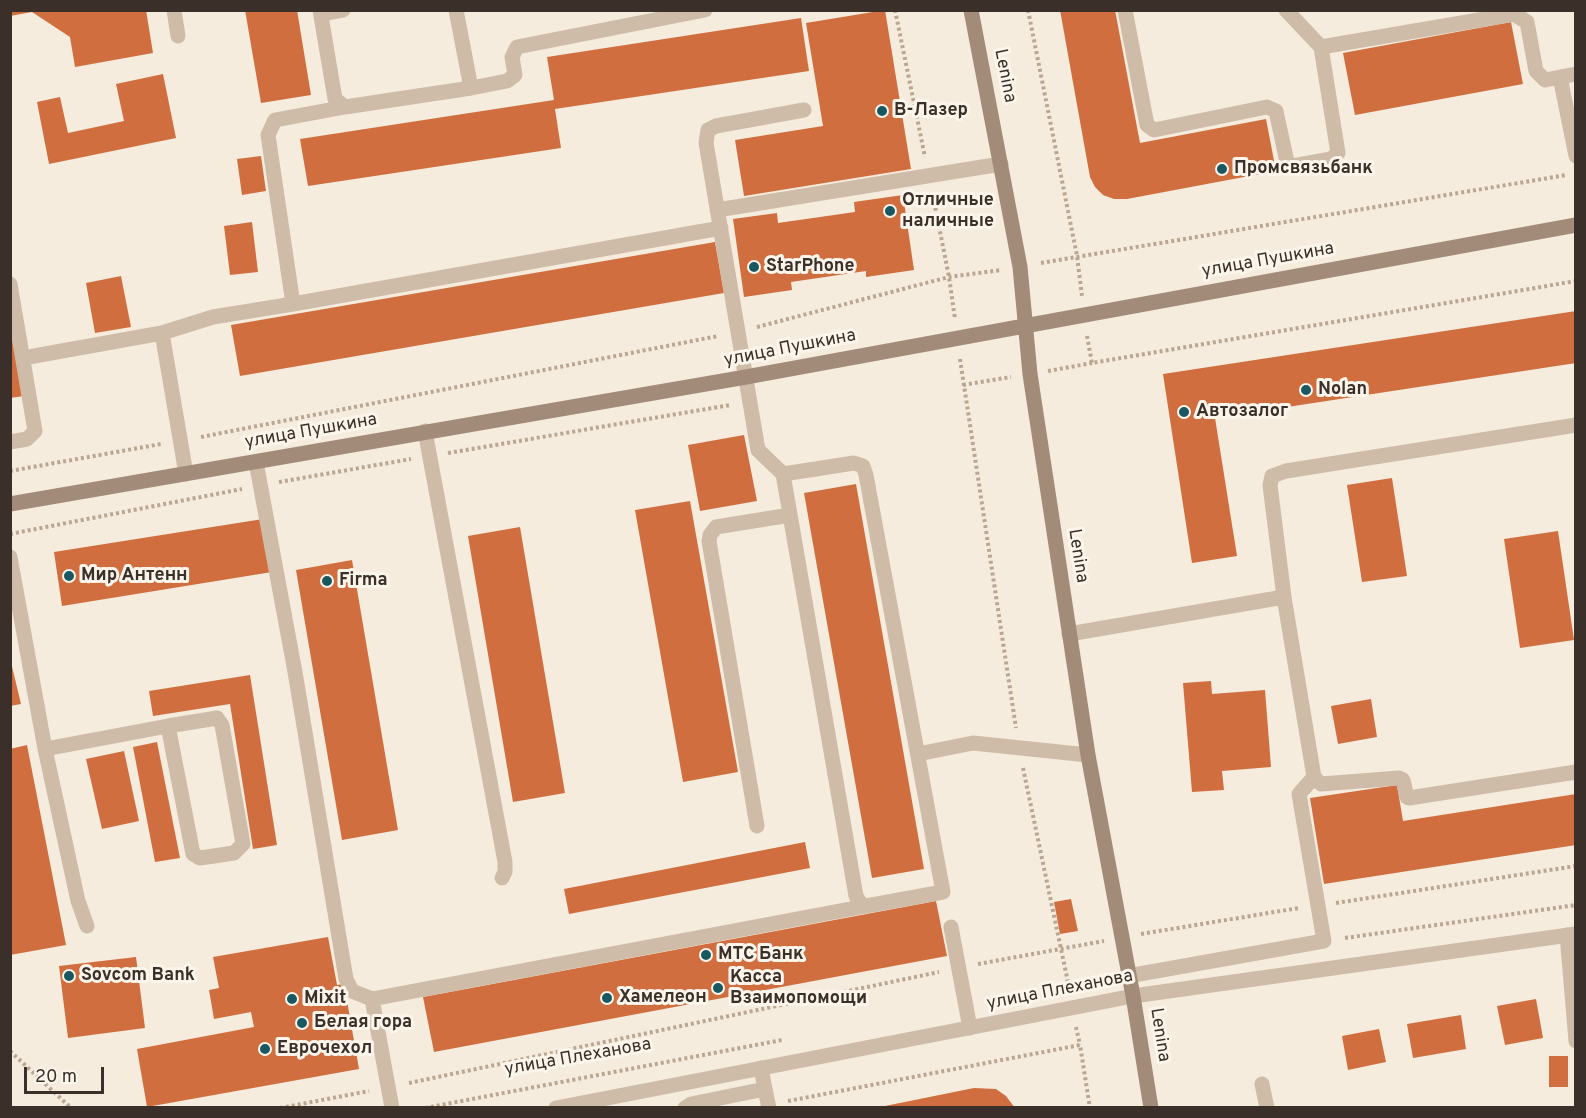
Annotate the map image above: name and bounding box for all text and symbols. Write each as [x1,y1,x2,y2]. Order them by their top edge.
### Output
street label: Lenina [988,47,1020,105]
place label: В-Лазер [894,100,968,122]
marker: В-Лазер [875,104,889,118]
place label: Промсвязьбанк [1234,158,1373,180]
marker: Промсвязьбанк [1215,162,1229,176]
place label: Отличные наличные [902,190,994,232]
marker: Отличные наличные [883,204,897,218]
street label: улица Пушкина [1200,239,1336,283]
place label: StarPhone [766,256,854,278]
marker: StarPhone [747,260,761,274]
street label: улица Пушкина [722,326,858,372]
place label: Nolan [1318,379,1367,401]
marker: Nolan [1299,383,1313,397]
place label: Автозалог [1196,401,1288,423]
marker: Автозалог [1177,405,1191,419]
street label: улица Пушкина [243,410,379,454]
street label: Lenina [1062,527,1092,585]
place label: Мир Антенн [81,565,188,587]
marker: Мир Антенн [62,569,76,583]
place label: Firma [339,570,388,592]
marker: Firma [320,574,334,588]
place label: МТС Банк [718,944,804,966]
marker: МТС Банк [699,948,713,962]
place label: Sovcom Bank [81,965,195,987]
street label: улица Плеханова [985,966,1135,1016]
place label: Касса Взаимопомощи [730,967,867,1010]
marker: Sovcom Bank [62,969,76,983]
marker: Касса Взаимопомощи [711,981,725,995]
place label: Хамелеон [619,987,707,1009]
place label: Mixit [304,988,346,1010]
marker: Хамелеон [600,991,614,1005]
marker: Mixit [285,992,299,1006]
street label: Lenina [1144,1006,1174,1064]
place label: Белая гора [314,1012,412,1034]
marker: Белая гора [295,1016,309,1030]
street label: улица Плеханова [503,1034,653,1082]
place label: Еврочехол [277,1038,372,1060]
marker: Еврочехол [258,1042,272,1056]
scale bar [27,1055,106,1093]
text: 20 m [35,1066,77,1089]

